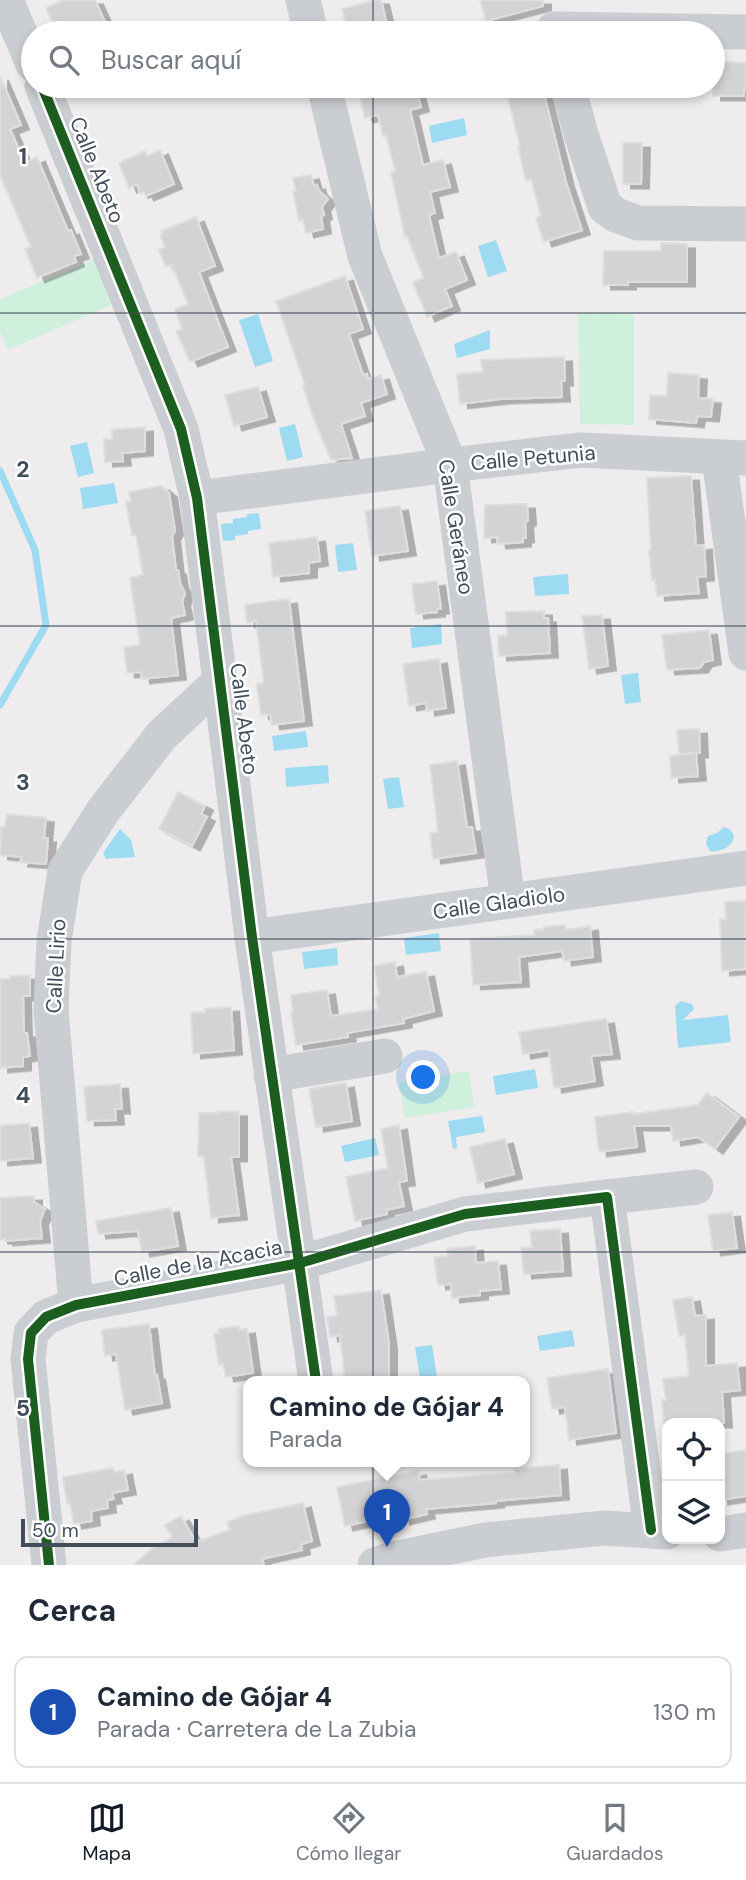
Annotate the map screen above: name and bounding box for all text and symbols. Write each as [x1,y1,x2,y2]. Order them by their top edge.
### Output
search box [21,21,725,98]
icon: search [45,41,83,79]
text: Buscar aquí [101,43,241,77]
street label: Calle Abeto [63,113,131,227]
text: 1 [19,141,27,171]
street label: Calle Petunia [469,439,597,477]
text: 2 [16,454,30,484]
street label: Calle Geráneo [431,457,481,597]
street label: Calle Abeto [223,662,265,776]
text: 3 [16,767,30,797]
street label: Calle Gladiolo [431,880,567,926]
street label: Calle Lirio [40,918,72,1014]
your location [406,1060,440,1094]
text: 4 [16,1080,31,1110]
street label: Calle de la Acacia [111,1233,285,1293]
popup [243,1376,530,1467]
text: Camino de Gójar 4 [269,1390,504,1424]
text: 5 [16,1393,30,1423]
map controls [662,1418,725,1544]
button: locate [662,1418,725,1481]
text: Parada [269,1424,342,1454]
button: layers [662,1481,725,1544]
pin: 1 [364,1489,410,1547]
scale bar [21,1516,198,1548]
text: 50 m [32,1518,79,1543]
text: Cerca [28,1591,116,1630]
text: Camino de Gójar 4 [97,1680,332,1714]
text: 1 [49,1697,57,1727]
text: 130 m [653,1697,716,1727]
text: Parada · Carretera de La Zubia [97,1714,417,1744]
tab: Mapa [82,1799,131,1866]
tab: Cómo llegar [296,1799,401,1866]
tab: Guardados [566,1799,664,1866]

